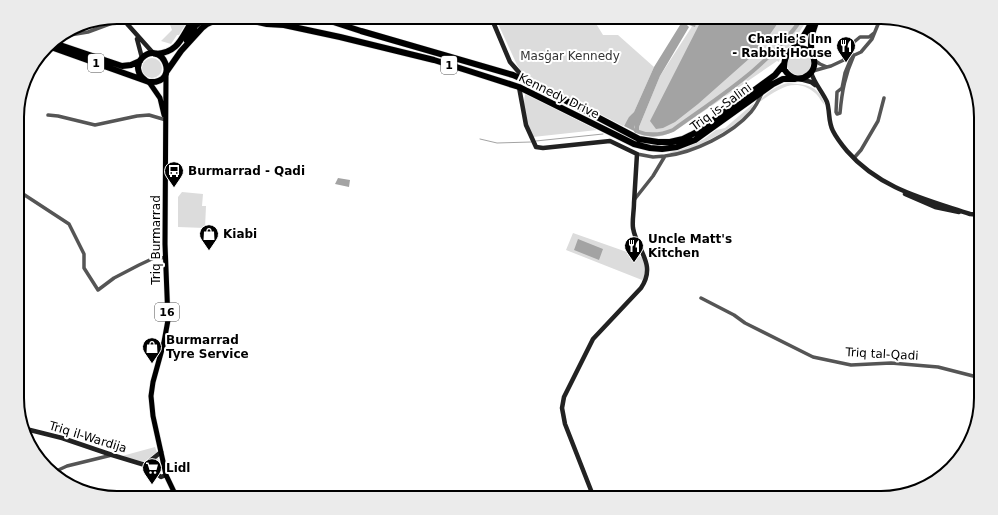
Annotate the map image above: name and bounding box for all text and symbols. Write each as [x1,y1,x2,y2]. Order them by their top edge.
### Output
place label: Charlie's Inn - Rabbit House [732,32,832,60]
restaurant icon: Charlie's Inn - Rabbit House [835,35,857,63]
park label: Masġar Kennedy [520,49,620,63]
road number: 1 [88,54,104,72]
road number: 1 [441,56,457,74]
street label: Kennedy Drive [516,70,602,122]
street label: Triq is-Salini [687,80,754,134]
bus stop icon: Burmarrad - Qadi [163,160,185,188]
place label: Burmarrad - Qadi [188,164,305,178]
street label: Triq Burmarrad [149,195,163,286]
shop icon: Kiabi [198,223,220,251]
place label: Kiabi [223,227,257,241]
place label: Uncle Matt's Kitchen [648,232,732,260]
restaurant icon: Uncle Matt's Kitchen [623,235,645,263]
road number: 16 [155,303,179,321]
place label: Burmarrad Tyre Service [166,333,249,361]
shop icon: Burmarrad Tyre Service [141,336,163,364]
street label: Triq tal-Qadi [844,345,919,363]
street label: Triq il-Wardija [46,418,129,455]
supermarket icon: Lidl [141,457,163,485]
place label: Lidl [166,461,190,475]

